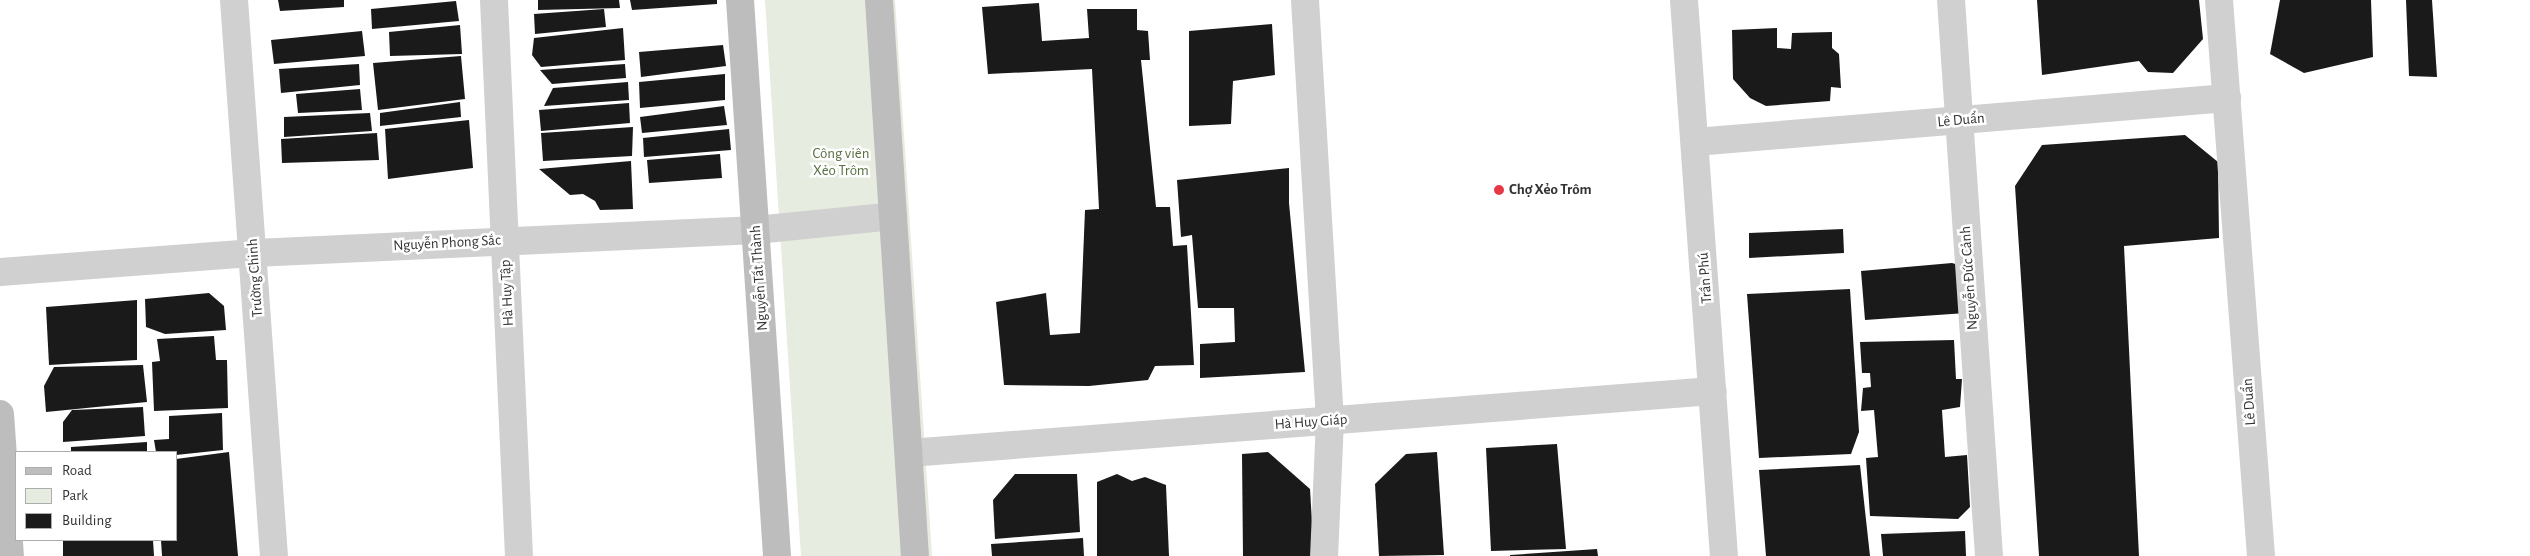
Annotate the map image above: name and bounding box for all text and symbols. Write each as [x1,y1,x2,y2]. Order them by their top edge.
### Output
street label: Lê Duẩn [1937,109,1985,131]
park label: Công viên Xẻo Trôm [813,144,869,179]
place label: Chợ Xẻo Trôm [1509,181,1592,199]
marker: Chợ Xẻo Trôm [1493,184,1505,196]
street label: Nguyễn Tất Thành [746,225,772,331]
street label: Nguyễn Đức Cảnh [1956,225,1982,331]
street label: Nguyễn Phong Sắc [393,231,501,255]
street label: Trường Chinh [243,238,267,318]
street label: Trần Phú [1694,252,1716,304]
street label: Hà Huy Tập [496,259,518,327]
street label: Lê Duẩn [2238,378,2260,426]
street label: Hà Huy Giáp [1274,410,1348,434]
legend [15,451,178,541]
text: Road [62,463,92,478]
text: Park [62,488,88,503]
text: Building [62,513,112,528]

